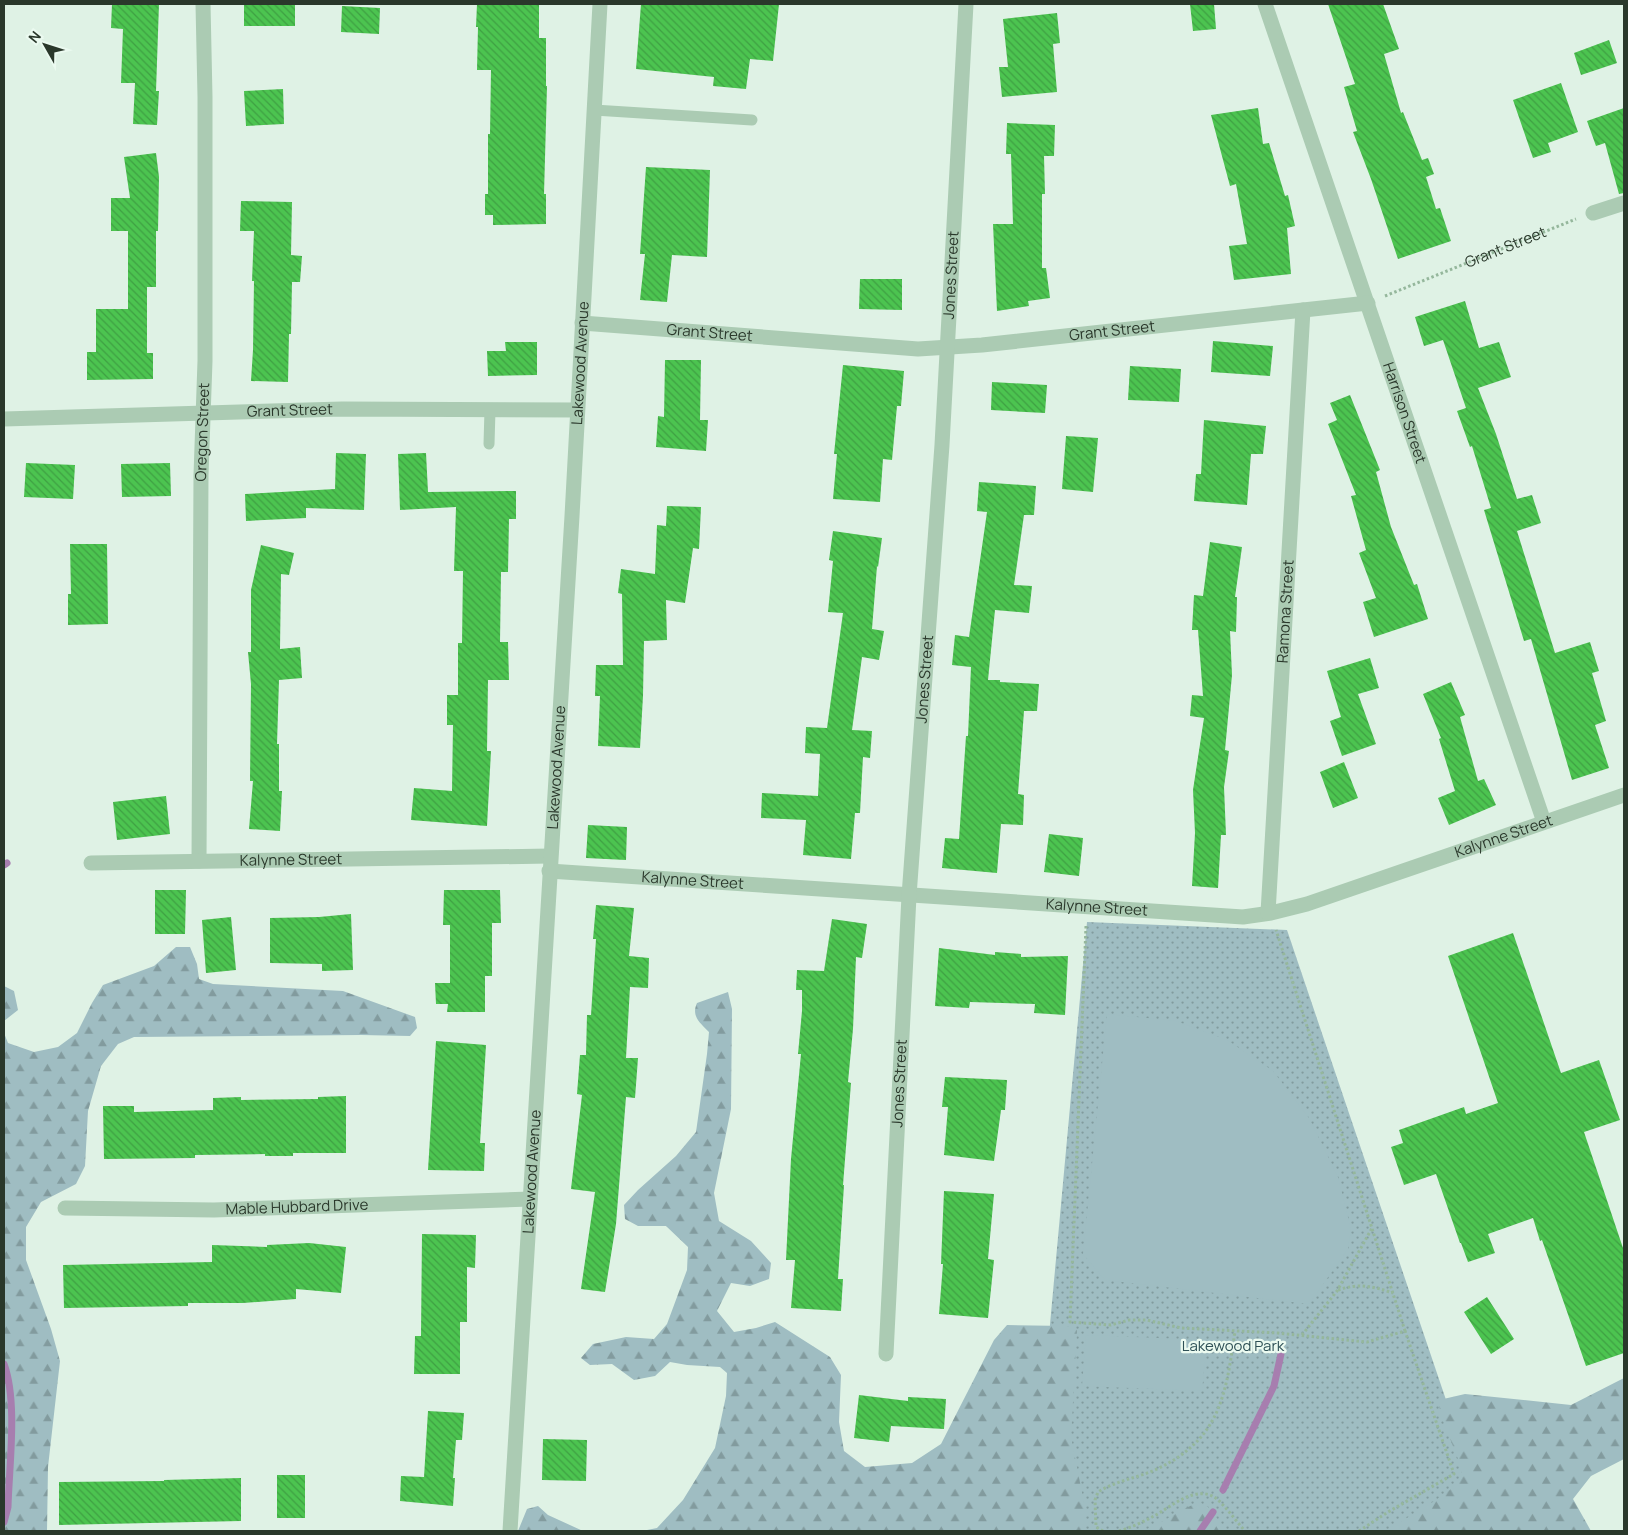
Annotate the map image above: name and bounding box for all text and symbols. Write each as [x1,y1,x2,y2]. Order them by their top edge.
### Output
north arrow [20,20,70,70]
text: N [24,27,45,46]
street label: Grant Street [1462,221,1549,273]
street label: Jones Street [938,230,964,320]
street label: Lakewood Avenue [566,300,594,426]
street label: Grant Street [1068,315,1156,345]
street label: Grant Street [666,319,753,346]
street label: Harrison Street [1378,359,1432,466]
street label: Oregon Street [190,382,214,481]
street label: Grant Street [247,398,333,422]
street label: Ramona Street [1272,559,1298,664]
street label: Jones Street [911,634,938,724]
street label: Lakewood Avenue [542,705,570,830]
street label: Kalynne Street [1452,809,1555,862]
street label: Kalynne Street [240,848,342,871]
street label: Kalynne Street [641,866,744,894]
street label: Kalynne Street [1045,893,1149,921]
street label: Jones Street [886,1039,912,1128]
street label: Lakewood Avenue [517,1109,546,1234]
street label: Mable Hubbard Drive [225,1194,369,1220]
park label: Lakewood Park [1182,1335,1285,1356]

